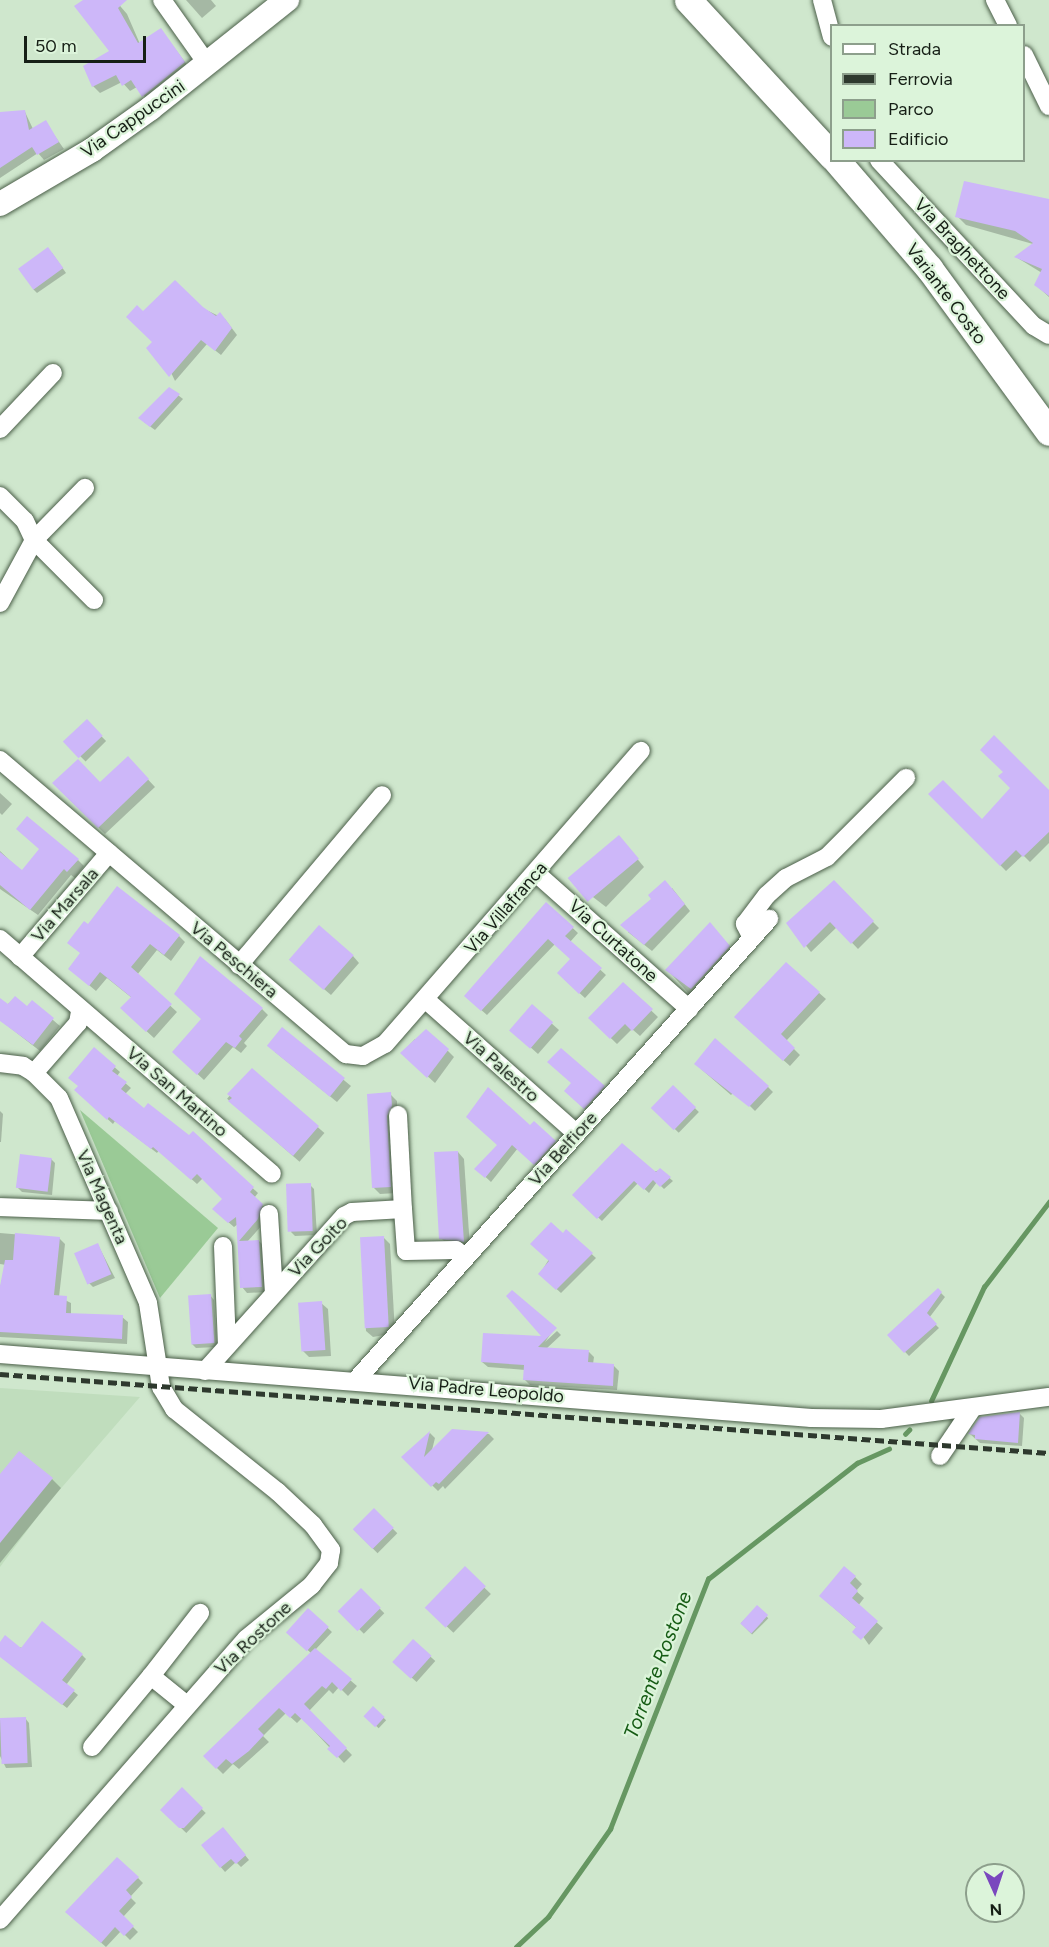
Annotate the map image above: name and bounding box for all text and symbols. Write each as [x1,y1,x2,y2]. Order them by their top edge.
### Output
scale bar [27,24,148,62]
legend [830,24,1025,162]
text: 50 m [35,35,77,57]
text: Strada [888,38,941,60]
text: Ferrovia [888,68,953,90]
street label: Via Cappuccini [77,75,189,163]
text: Parco [888,98,934,120]
text: Edificio [888,128,949,150]
street label: Via Braghettone [909,194,1015,304]
street label: Variante Costo [901,239,991,349]
street label: Via Villafranca [460,858,552,958]
street label: Via Marsala [27,863,103,947]
street label: Via Curtatone [564,895,662,987]
street label: Via Peschiera [186,917,282,1003]
street label: Via Palestro [458,1027,544,1107]
street label: Via San Martino [122,1042,232,1142]
street label: Via Belfiore [524,1108,602,1190]
street label: Via Magenta [72,1146,132,1248]
street label: Via Goito [284,1212,352,1282]
street label: Via Padre Leopoldo [407,1372,565,1408]
water label: Torrente Rostone [619,1588,697,1742]
street label: Via Rostone [210,1597,296,1679]
north arrow [965,1863,1025,1923]
text: N [989,1900,1003,1919]

